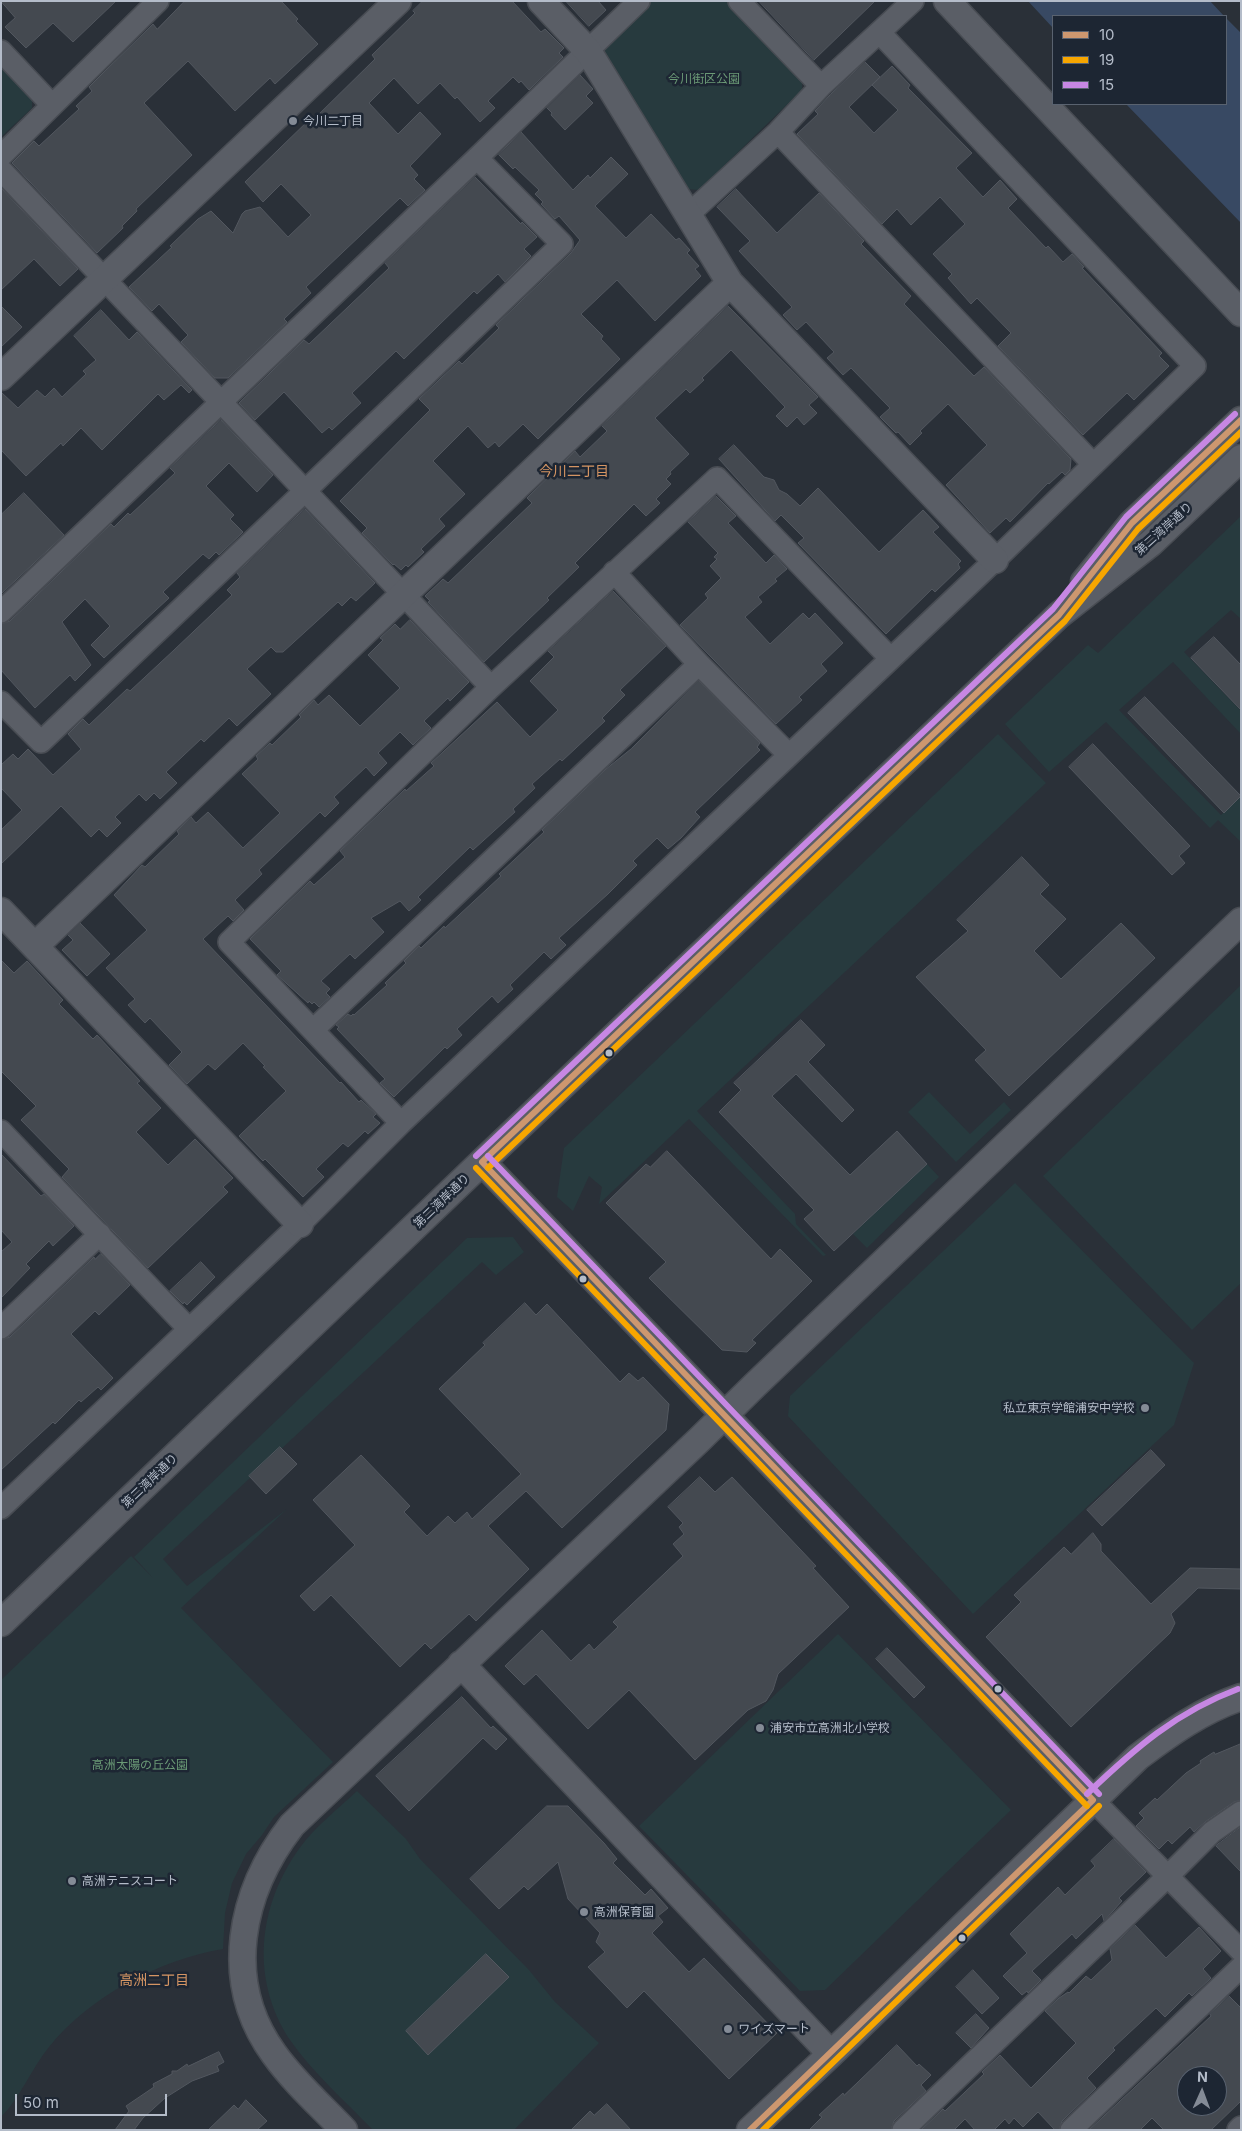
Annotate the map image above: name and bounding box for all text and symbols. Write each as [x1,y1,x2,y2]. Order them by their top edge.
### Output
legend [1052,15,1227,105]
text: 10 [1099,25,1115,44]
text: 19 [1099,50,1114,69]
park label: 今川街区公園 [668,72,740,86]
text: 15 [1099,75,1114,94]
place label: 今川二丁目 [303,114,363,128]
marker: 今川二丁目 [287,115,299,127]
district label: 今川二丁目 [539,464,609,480]
street label: 第二湾岸通り [1132,500,1196,558]
unlabelled marker [604,1048,614,1058]
street label: 第二湾岸通り [411,1171,473,1231]
unlabelled marker [578,1274,588,1284]
place label: 私立東京学館浦安中学校 [1003,1401,1135,1415]
marker: 私立東京学館浦安中学校 [1139,1402,1151,1414]
street label: 第二湾岸通り [119,1451,181,1511]
unlabelled marker [993,1684,1003,1694]
place label: 浦安市立高洲北小学校 [770,1721,890,1735]
marker: 浦安市立高洲北小学校 [754,1722,766,1734]
park label: 高洲太陽の丘公園 [92,1758,188,1772]
place label: 高洲テニスコート [82,1874,178,1888]
marker: 高洲テニスコート [66,1875,78,1887]
place label: 高洲保育園 [594,1905,654,1919]
marker: 高洲保育園 [578,1906,590,1918]
unlabelled marker [957,1933,967,1943]
district label: 高洲二丁目 [119,1973,189,1989]
place label: ワイズマート [738,2022,810,2036]
marker: ワイズマート [722,2023,734,2035]
north arrow [1177,2066,1227,2116]
text: N [1197,2068,1208,2085]
scale bar [18,2084,170,2116]
text: 50 m [23,2093,59,2112]

